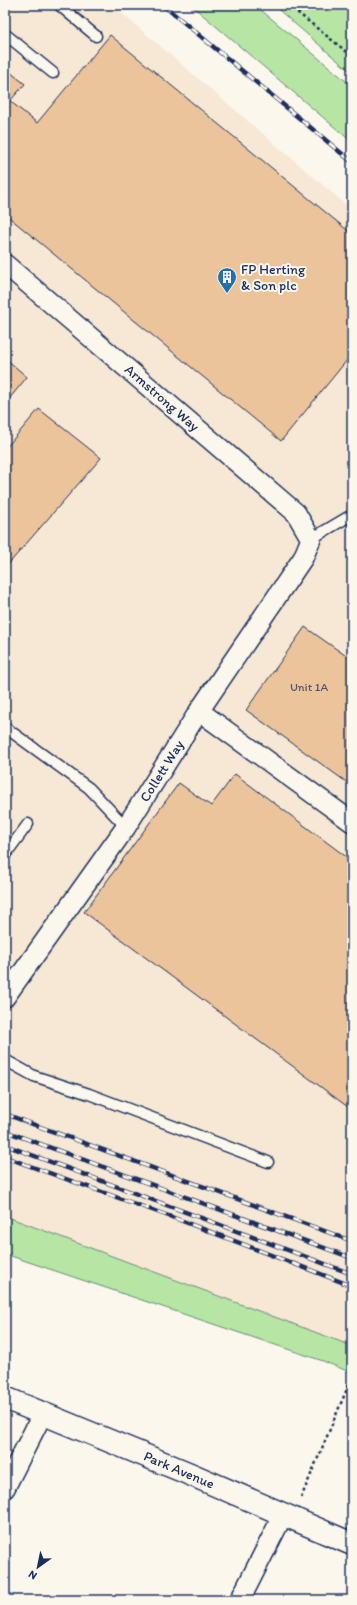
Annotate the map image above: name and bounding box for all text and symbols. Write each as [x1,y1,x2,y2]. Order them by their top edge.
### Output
place label: FP Herting & Son plc [241,261,306,294]
building icon: FP Herting & Son plc [216,266,238,294]
street label: Armstrong Way [121,361,203,435]
house number: Unit 1A [290,680,328,694]
street label: Collett Way [136,737,188,805]
street label: Park Avenue [141,1447,217,1493]
north arrow [18,1547,58,1587]
text: N [26,1567,39,1582]

